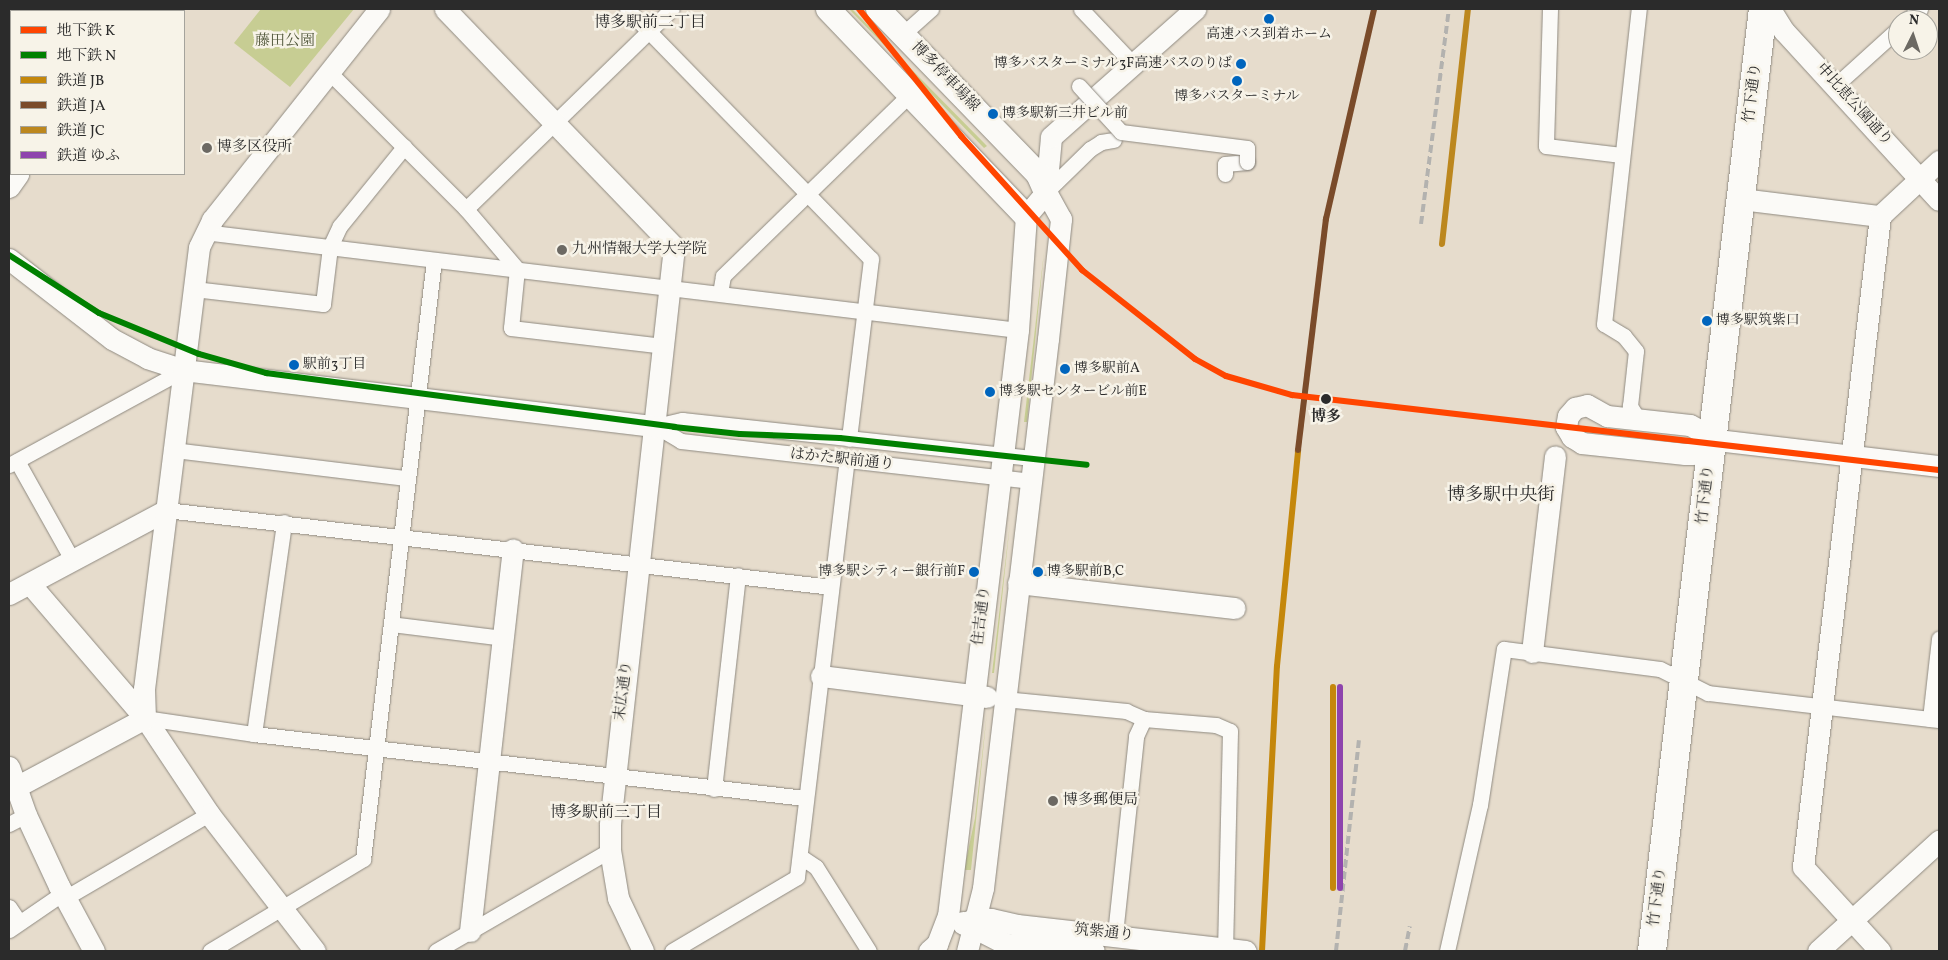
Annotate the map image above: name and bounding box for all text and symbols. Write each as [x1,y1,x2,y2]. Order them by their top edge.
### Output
legend [10,10,185,175]
north arrow [1888,10,1938,60]
text: N [1908,11,1920,30]
district label: 博多駅前二丁目 [594,13,706,33]
marker: 高速バス到着ホーム [1264,14,1274,24]
text: 地下鉄 K [57,21,115,42]
place label: 高速バス到着ホーム [1206,27,1332,43]
park label: 藤田公園 [255,33,315,51]
street label: 博多停車場線 [907,38,983,116]
text: 地下鉄 N [57,46,116,67]
place label: 博多バスターミナル3F高速バスのりば [993,56,1232,72]
marker: 博多バスターミナル3F高速バスのりば [1236,59,1246,69]
street label: 中比恵公園通り [1812,60,1896,150]
street label: 竹下通り [1740,62,1766,124]
text: 鉄道 JB [57,71,104,92]
marker: 博多バスターミナル [1232,76,1242,86]
place label: 博多バスターミナル [1174,89,1300,105]
text: 鉄道 JA [57,96,106,117]
place label: 博多駅新三井ビル前 [1002,106,1128,122]
marker: 博多駅新三井ビル前 [988,109,998,119]
text: 鉄道 JC [57,121,105,142]
place label: 博多区役所 [217,139,292,157]
marker: 博多区役所 [201,142,213,154]
text: 鉄道 ゆふ [57,146,120,167]
place label: 九州情報大学大学院 [572,241,707,259]
marker: 九州情報大学大学院 [556,244,568,256]
place label: 博多駅筑紫口 [1716,313,1800,329]
marker: 博多駅筑紫口 [1702,316,1712,326]
place label: 駅前3丁目 [303,357,366,373]
marker: 駅前3丁目 [289,360,299,370]
place label: 博多駅前A [1074,361,1140,377]
marker: 博多駅前A [1060,364,1070,374]
place label: 博多駅センタービル前E [999,384,1147,400]
marker: 博多駅センタービル前E [985,387,995,397]
marker: 博多 [1318,391,1334,407]
place label: 博多 [1311,409,1341,427]
street label: はかた駅前通り [789,446,895,474]
street label: 竹下通り [1694,464,1718,526]
district label: 博多駅中央街 [1447,485,1555,507]
place label: 博多駅シティー銀行前F [817,564,965,580]
place label: 博多駅前B,C [1047,564,1124,580]
marker: 博多駅シティー銀行前F [969,567,979,577]
marker: 博多駅前B,C [1033,567,1043,577]
street label: 住吉通り [969,585,995,647]
street label: 末広通り [611,660,637,722]
place label: 博多郵便局 [1063,792,1138,810]
marker: 博多郵便局 [1047,795,1059,807]
district label: 博多駅前三丁目 [550,803,662,823]
street label: 竹下通り [1645,866,1671,928]
street label: 筑紫通り [1073,921,1135,945]

